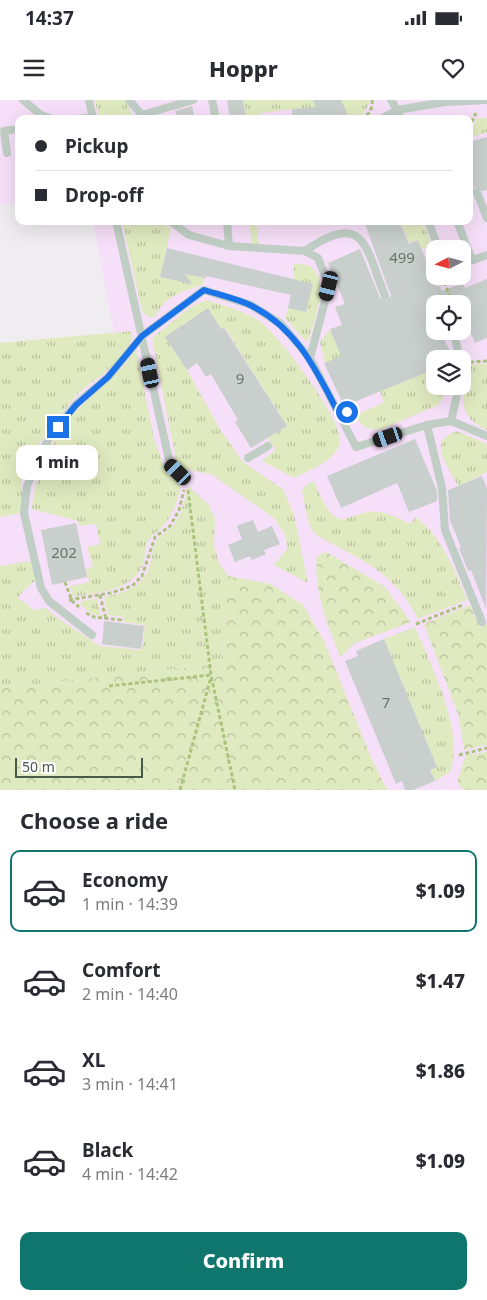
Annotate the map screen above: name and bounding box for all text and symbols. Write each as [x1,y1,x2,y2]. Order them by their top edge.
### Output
text: 14:37 [25,5,74,31]
text: Hoppr [209,53,278,83]
icon: menu [20,54,48,82]
icon: heart [439,54,467,82]
text: Pickup [65,133,128,159]
text: Drop-off [65,182,144,208]
north arrow [426,240,471,285]
map controls [426,240,471,395]
house number: 499 [389,247,415,267]
car [318,270,339,302]
button: locate [426,295,471,340]
button: layers [426,350,471,395]
car [139,357,160,389]
house number: 9 [236,368,244,388]
route start [336,401,358,423]
route end [47,416,69,438]
car [371,425,404,449]
callout: 1 min [17,444,99,480]
text: 1 min [35,451,79,473]
car [161,456,194,488]
house number: 202 [51,542,77,562]
house number: 7 [382,692,390,712]
scale bar [15,755,142,778]
text: 50 m [22,757,55,776]
text: Choose a ride [20,805,168,835]
text: Economy [82,867,168,893]
icon: car [22,869,67,914]
text: $1.09 [416,878,465,904]
text: 1 min · 14:39 [82,893,178,915]
text: Comfort [82,957,161,983]
icon: car [22,959,67,1004]
text: $1.47 [416,968,465,994]
text: 2 min · 14:40 [82,983,178,1005]
text: XL [82,1047,105,1073]
icon: car [22,1049,67,1094]
text: $1.86 [416,1058,465,1084]
text: 3 min · 14:41 [82,1073,178,1095]
text: Black [82,1137,133,1163]
icon: car [22,1139,67,1184]
text: $1.09 [416,1148,465,1174]
text: 4 min · 14:42 [82,1163,178,1185]
button: Confirm [20,1232,467,1290]

